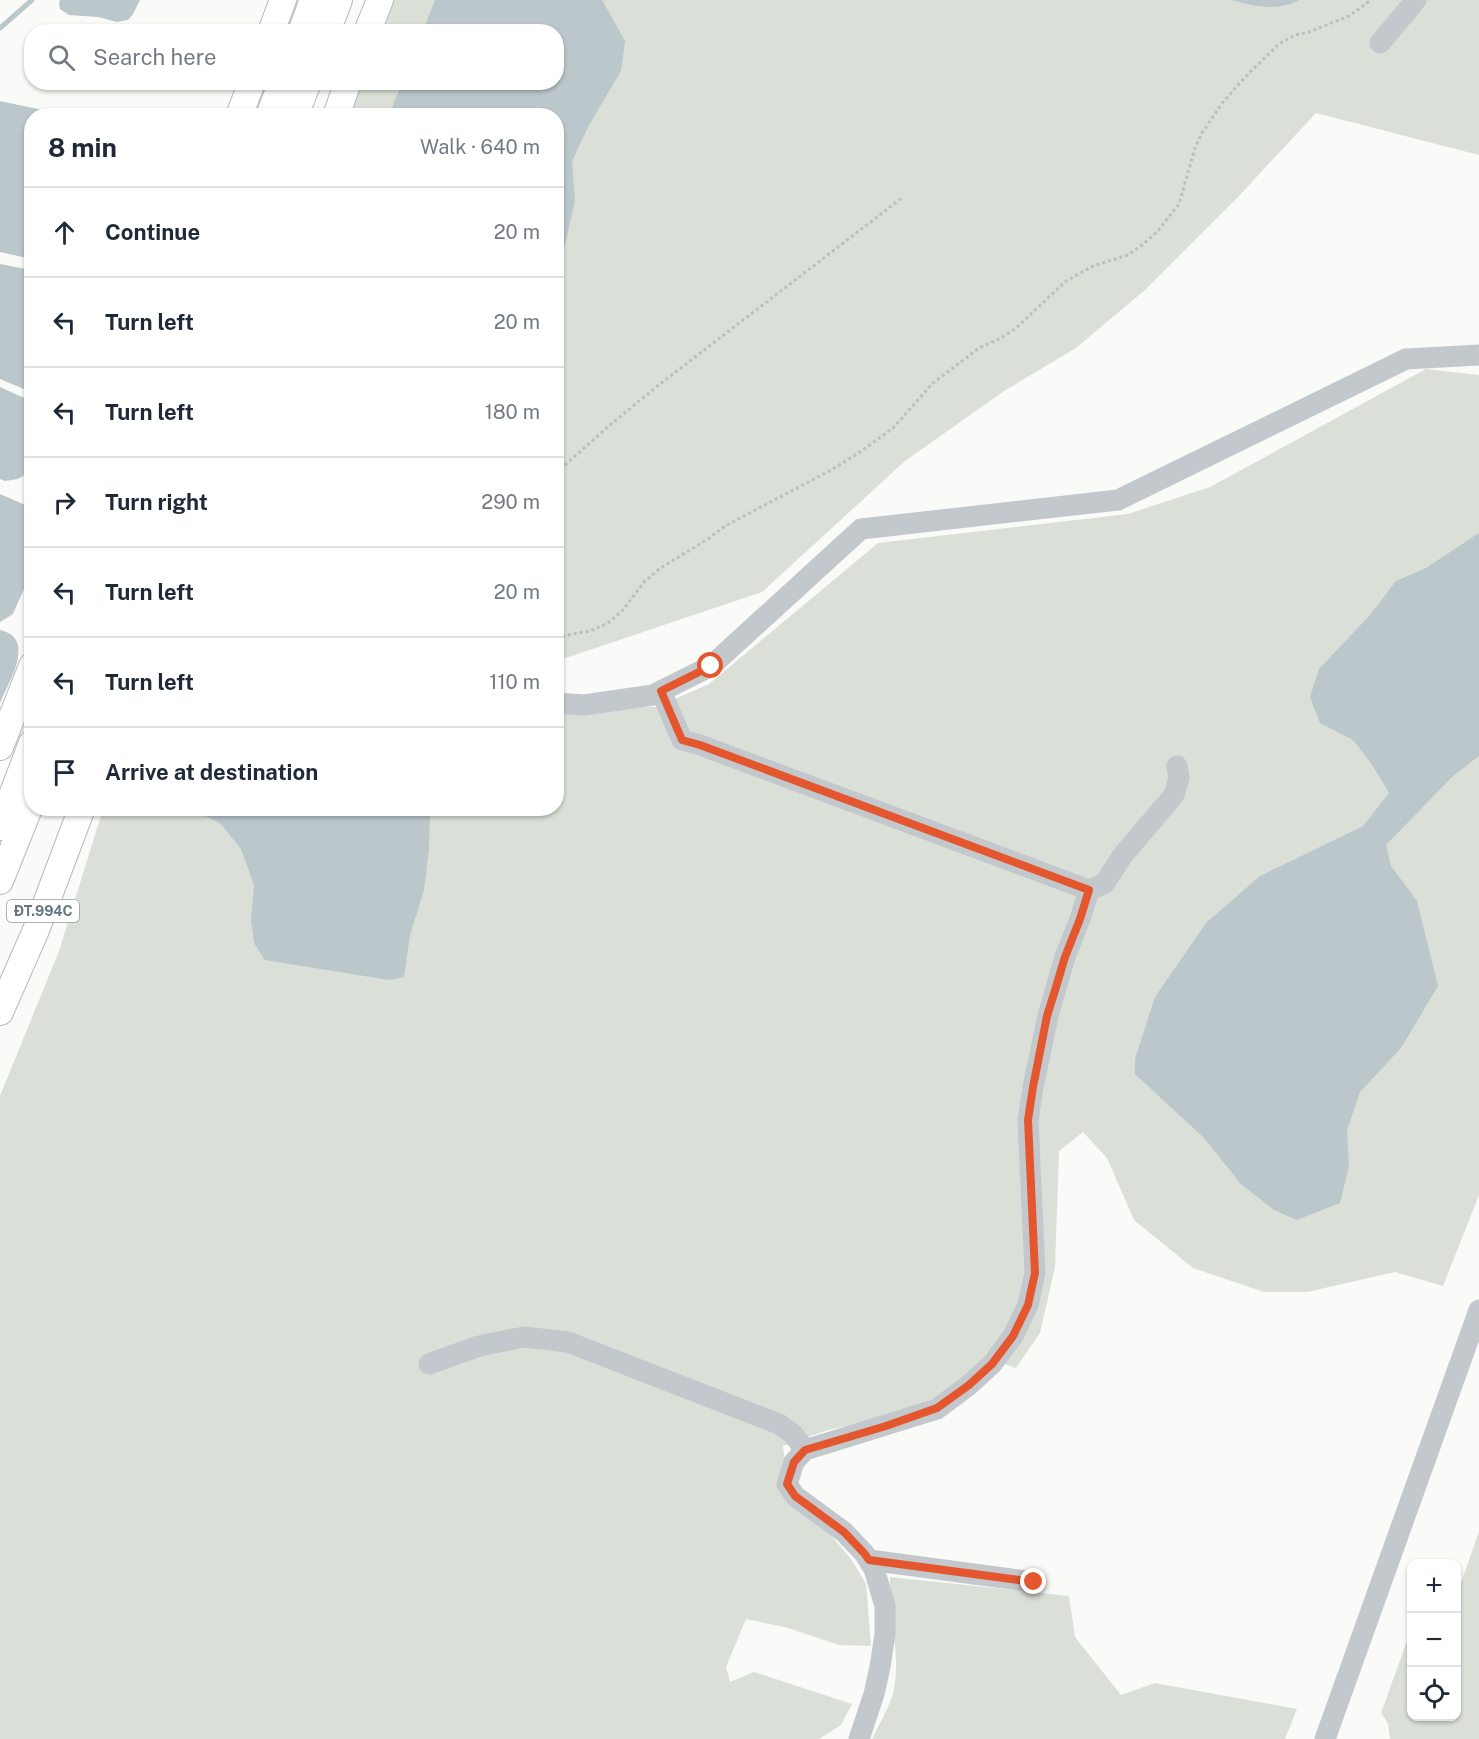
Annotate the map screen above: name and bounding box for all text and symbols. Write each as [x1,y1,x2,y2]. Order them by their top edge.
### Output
search box [24,24,564,90]
icon: search [45,41,78,74]
text: Search here [93,44,217,70]
text: 8 min [48,132,117,163]
text: Walk · 640 m [420,135,540,159]
icon: ahead [48,216,81,249]
text: Continue [105,219,200,245]
text: 20 m [494,220,540,244]
icon: left [48,306,81,339]
text: Turn left [105,309,194,335]
text: 20 m [494,310,540,334]
icon: left [48,396,81,429]
text: Turn left [105,399,194,425]
text: 180 m [485,400,540,424]
icon: right [48,486,81,519]
text: Turn right [105,489,208,515]
text: 290 m [481,490,540,514]
icon: left [48,576,81,609]
text: Turn left [105,579,194,605]
text: 20 m [494,580,540,604]
route start [697,652,723,678]
icon: left [48,666,81,699]
text: Turn left [105,669,194,695]
text: 110 m [489,670,540,694]
icon: arrive [48,756,81,789]
text: Arrive at destination [105,759,318,785]
road number: ĐT.994C [7,900,79,922]
map controls [1407,1559,1461,1721]
button: + [1407,1559,1461,1613]
route end [1020,1568,1046,1594]
button: − [1407,1613,1461,1667]
button: locate [1407,1667,1461,1721]

